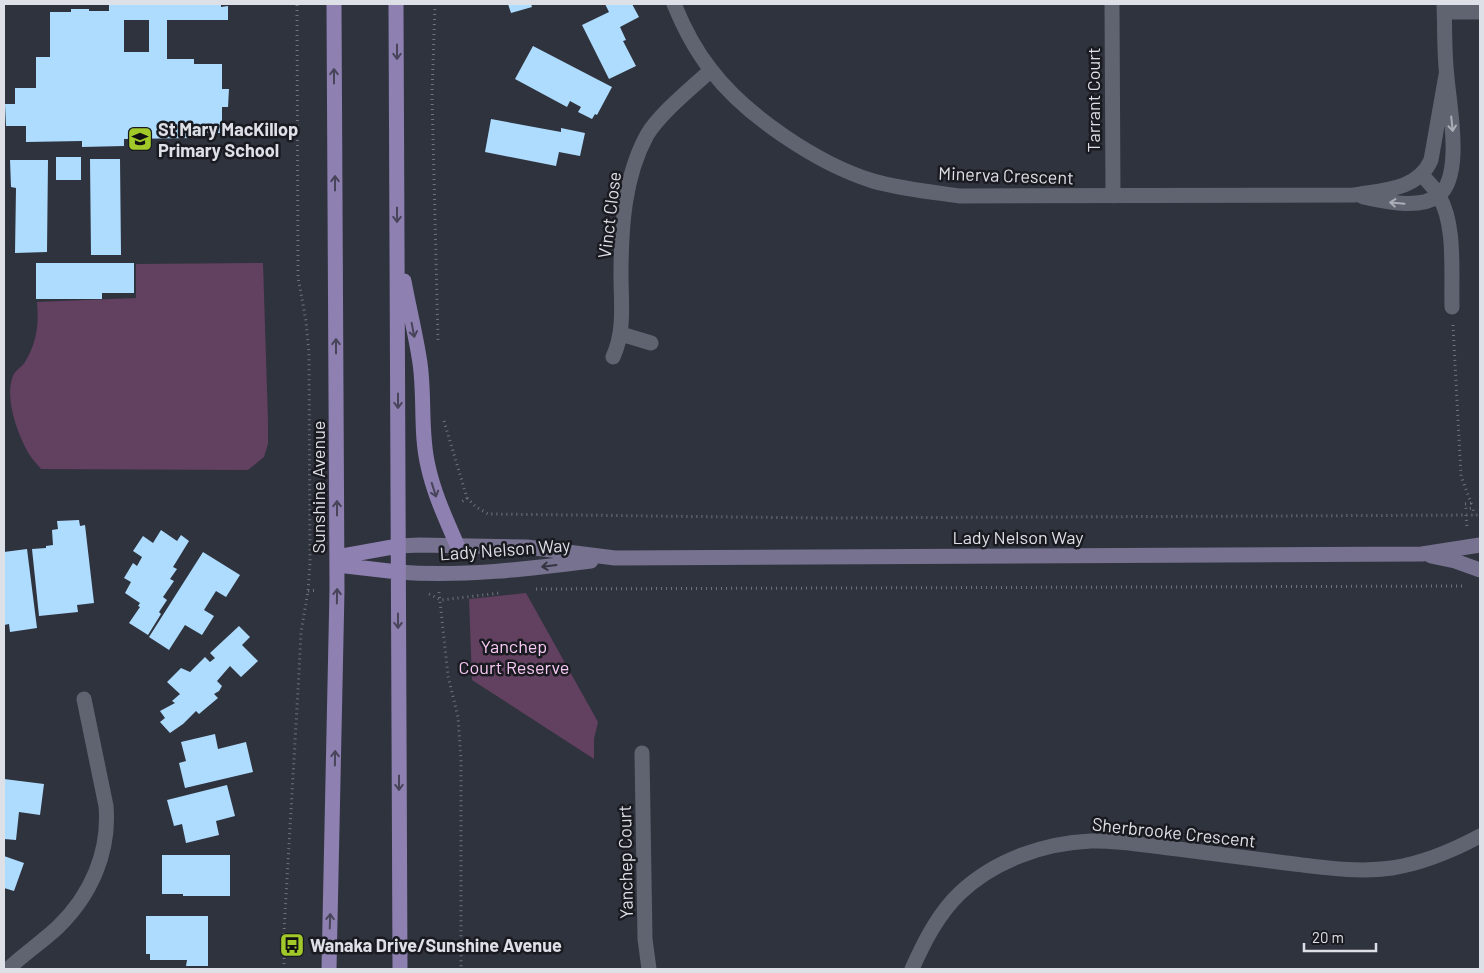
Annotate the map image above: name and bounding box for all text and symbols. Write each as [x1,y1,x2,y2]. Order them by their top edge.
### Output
one-way arrow [392,44,402,60]
street label: Tarrant Court [1082,47,1104,153]
one-way arrow [329,68,339,84]
one-way arrow [1447,115,1457,131]
place label: St Mary MacKillop Primary School [158,118,298,161]
school or university icon: St Mary MacKillop Primary School [127,126,153,152]
street label: Minerva Crescent [938,162,1074,188]
street label: Vinct Close [593,170,625,260]
one-way arrow [330,175,340,192]
one-way arrow [1389,198,1405,207]
one-way arrow [392,206,402,223]
one-way arrow [409,321,419,337]
one-way arrow [331,338,341,354]
one-way arrow [393,392,403,409]
street label: Sunshine Avenue [307,421,329,553]
one-way arrow [430,482,440,498]
one-way arrow [332,500,342,516]
street label: Lady Nelson Way [952,526,1084,548]
street label: Lady Nelson Way [439,533,571,565]
one-way arrow [541,561,557,571]
one-way arrow [332,588,342,604]
one-way arrow [394,613,403,629]
park label: Yanchep Court Reserve [459,635,569,678]
one-way arrow [330,750,339,766]
one-way arrow [394,775,404,791]
street label: Yanchep Court [613,805,637,919]
street label: Sherbrooke Crescent [1091,812,1257,852]
one-way arrow [326,913,335,929]
scale bar [1304,920,1376,952]
text: 20 m [1312,928,1344,946]
bus stop icon: Wanaka Drive/Sunshine Avenue [279,932,305,958]
place label: Wanaka Drive/Sunshine Avenue [310,934,562,956]

